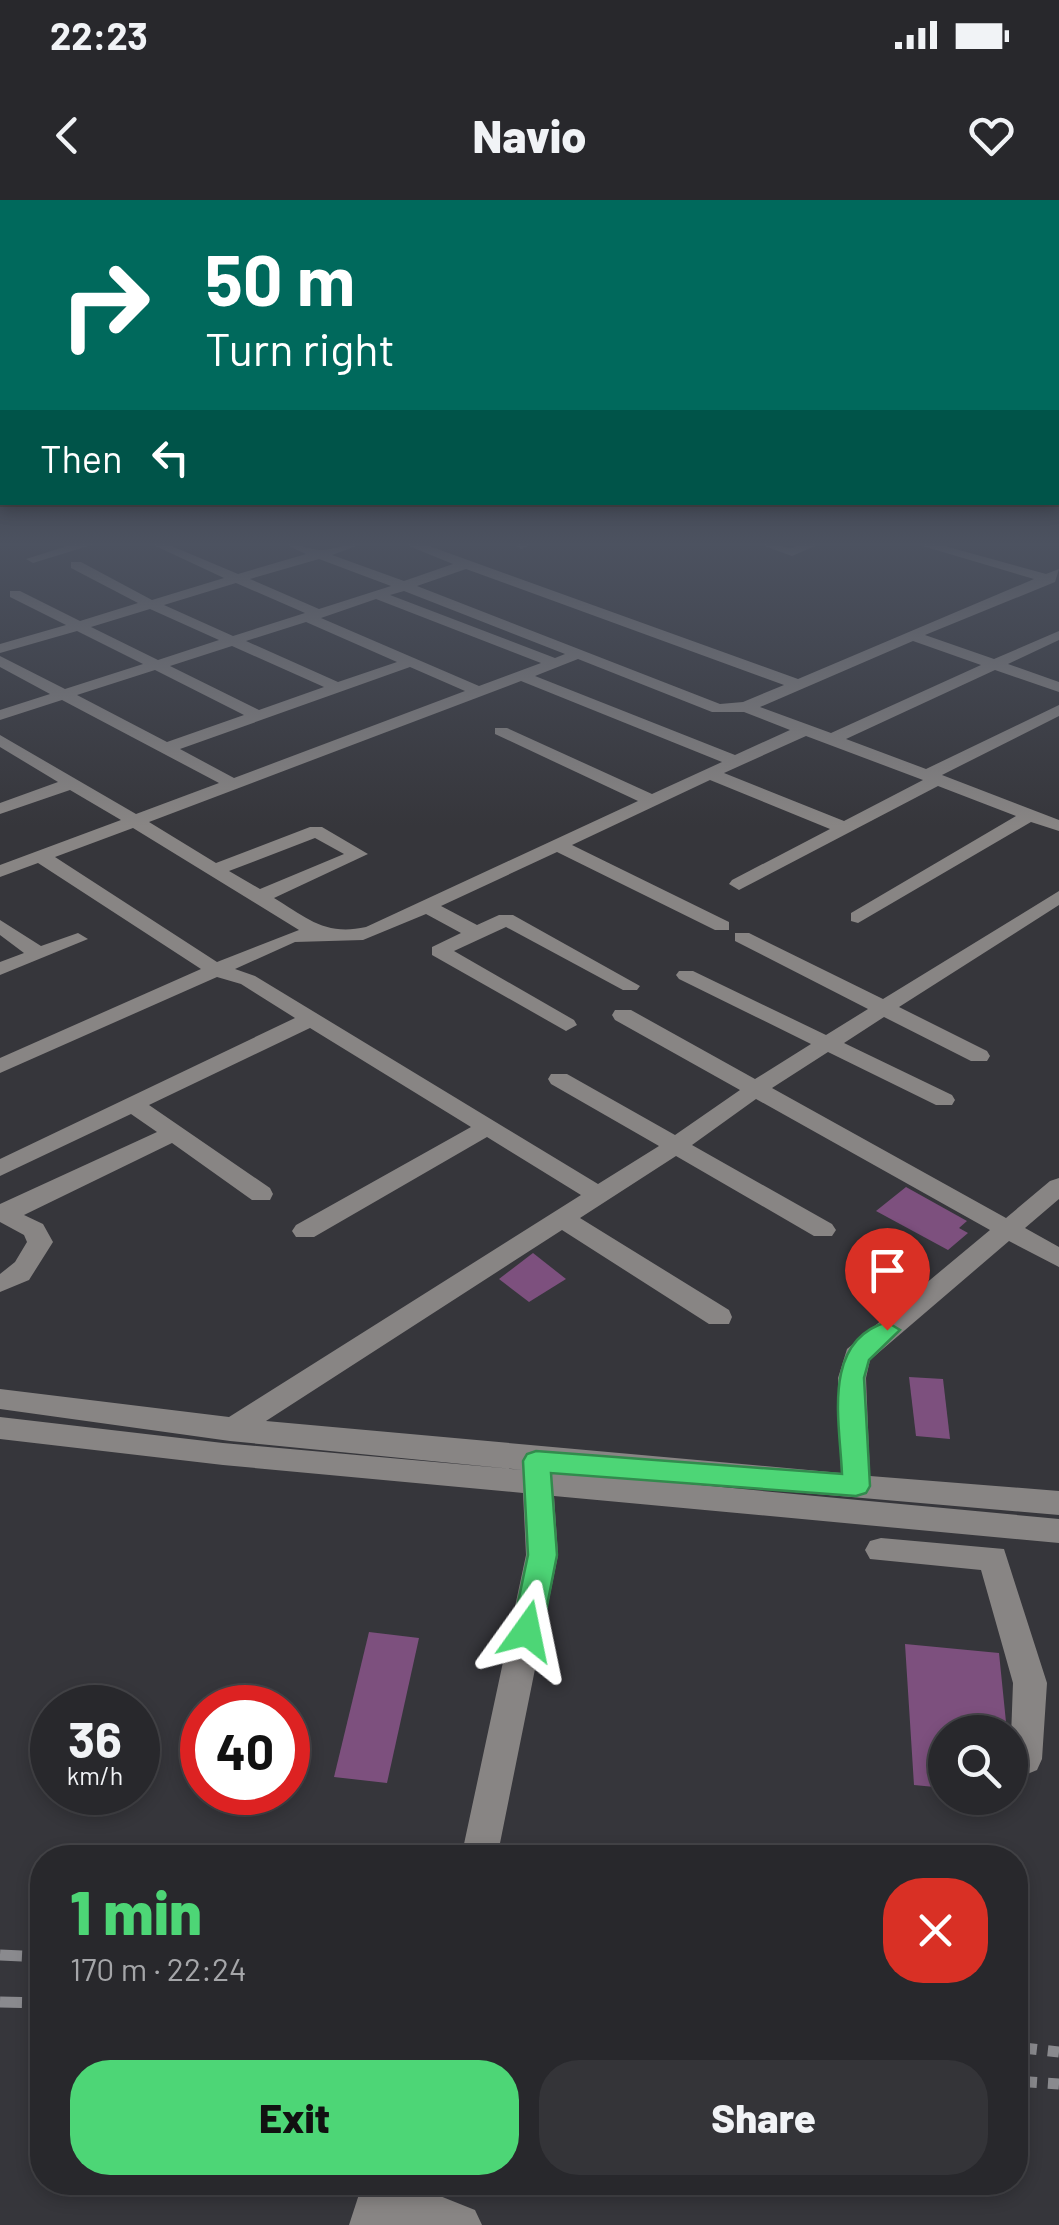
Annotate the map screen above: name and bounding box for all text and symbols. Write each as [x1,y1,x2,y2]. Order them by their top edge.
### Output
text: 22:23 [50,12,148,58]
icon: back [40,108,95,163]
text: Navio [473,108,586,162]
icon: heart [964,108,1019,163]
text: 50 m [205,236,355,320]
icon: right [40,240,170,370]
text: Turn right [205,321,395,375]
icon: left [143,430,198,485]
text: Then [40,435,123,481]
pin [845,1228,930,1331]
icon: arrive [860,1243,915,1298]
position arrow [475,1579,579,1683]
speed limit sign: 40 [180,1685,310,1815]
text: 36 [68,1708,122,1768]
map controls [928,1715,1028,1815]
button: search [928,1715,1028,1815]
text: km/h [67,1760,123,1790]
text: 1 min [70,1875,202,1947]
button: close [883,1878,988,1983]
text: 170 m · 22:24 [70,1949,247,1987]
button: Exit [70,2060,519,2175]
button: Share [539,2060,988,2175]

